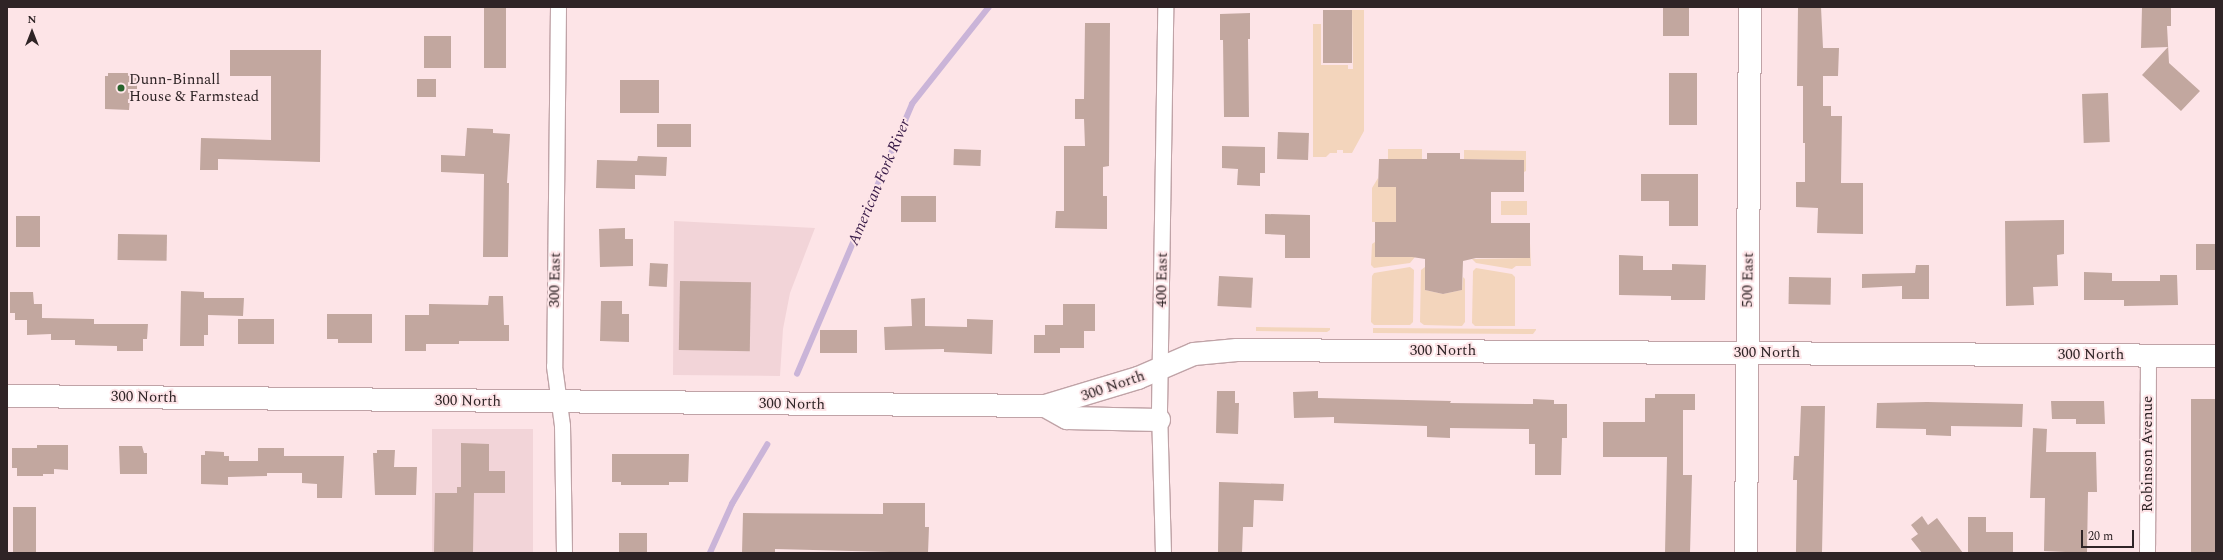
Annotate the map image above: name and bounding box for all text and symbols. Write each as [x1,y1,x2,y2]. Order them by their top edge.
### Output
text: N [28,11,36,28]
north arrow [12,12,52,52]
place label: Dunn-Binnall House & Farmstead [129,70,259,105]
marker: Dunn-Binnall House & Farmstead [116,83,126,93]
water label: American Fork River [844,116,914,248]
street label: 300 East [546,252,564,308]
street label: 400 East [1153,252,1171,308]
street label: 500 East [1739,252,1757,308]
street label: 300 North [1410,342,1476,360]
street label: 300 North [1734,344,1800,362]
street label: 300 North [2058,346,2124,364]
street label: 300 North [1079,367,1147,405]
street label: 300 North [111,387,177,407]
street label: 300 North [435,391,501,411]
street label: 300 North [759,394,825,414]
street label: Robinson Avenue [2139,396,2157,512]
scale bar [2083,522,2136,548]
text: 20 m [2088,527,2113,546]

